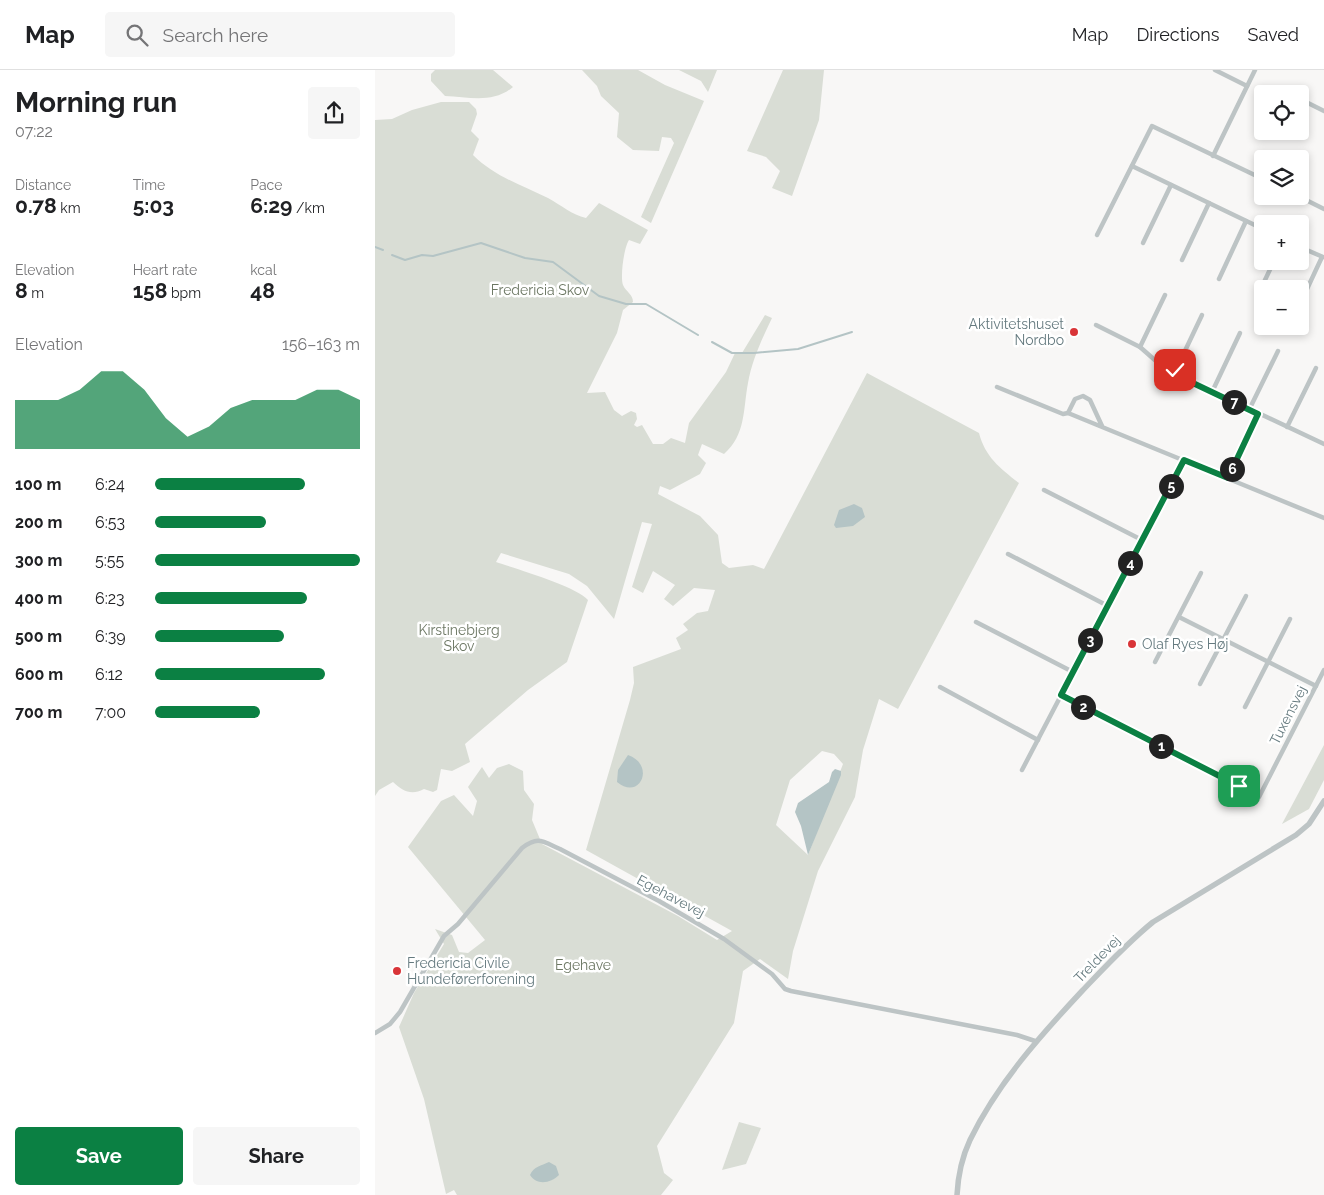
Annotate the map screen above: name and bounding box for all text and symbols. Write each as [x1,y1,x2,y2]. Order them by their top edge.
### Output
search box [105,12,455,57]
text: Map [25,20,75,49]
icon: search [123,21,151,49]
text: Search here [163,24,268,46]
text: Map [1072,24,1108,45]
text: Directions [1136,24,1220,45]
text: Saved [1248,24,1299,45]
map controls [1254,85,1309,335]
button: locate [1254,85,1309,140]
text: Morning run [15,86,177,119]
button: share [308,87,360,139]
text: 07:22 [15,122,53,141]
button: layers [1254,150,1309,205]
text: Distance [15,177,71,193]
text: Time [133,177,165,193]
text: Pace [250,177,282,193]
text: 0.78 [15,193,57,218]
text: 5:03 [133,193,174,218]
text: 6:29 [250,193,292,218]
text: km [57,200,81,216]
text: /km [292,200,325,216]
button: + [1254,215,1309,270]
text: Elevation [15,262,74,278]
text: Heart rate [133,262,197,278]
text: kcal [250,262,277,278]
text: 8 [15,278,28,303]
text: 158 [133,278,167,303]
text: 48 [250,278,275,303]
button: − [1254,280,1309,335]
park label: Fredericia Skov [491,282,590,298]
text: m [28,285,44,301]
text: bpm [167,285,201,301]
place label: Aktivitetshuset Nordbo [969,316,1064,348]
marker: Aktivitetshuset Nordbo [1068,326,1080,338]
text: Elevation [15,335,83,354]
text: 156–163 m [282,335,360,354]
pin [1154,349,1196,391]
icon: check [1161,356,1189,384]
pin: 7 [1221,390,1247,414]
text: 7 [1231,394,1238,410]
pin: 6 [1219,456,1245,482]
text: 6 [1228,461,1237,477]
pin: 5 [1159,474,1183,498]
text: 100 m [15,475,61,494]
text: 6:24 [95,475,125,494]
text: 5 [1168,478,1175,494]
text: 200 m [15,513,62,532]
text: 6:53 [95,513,125,532]
pin: 4 [1117,550,1143,576]
text: 300 m [15,551,62,570]
text: 5:55 [95,551,124,570]
text: 4 [1127,555,1135,571]
text: 400 m [15,589,63,608]
text: 6:23 [95,589,125,608]
park label: Kirstinebjerg Skov [418,622,500,654]
text: 500 m [15,627,62,646]
text: 6:39 [95,627,126,646]
pin: 3 [1077,628,1103,652]
text: 3 [1087,632,1094,648]
place label: Olaf Ryes Høj [1142,636,1229,652]
marker: Olaf Ryes Høj [1126,638,1138,650]
text: 600 m [15,665,63,684]
text: 6:12 [95,665,123,684]
street label: Tuxensvej [1266,683,1310,747]
pin: 2 [1071,694,1095,720]
text: 2 [1080,699,1087,715]
text: 700 m [15,703,62,722]
text: 7:00 [95,703,126,722]
pin: 1 [1149,734,1173,758]
text: 1 [1158,738,1165,754]
pin [1218,765,1260,807]
icon: arrive [1225,772,1253,800]
street label: Egehavevej [634,871,708,921]
street label: Treldevej [1071,932,1123,986]
place label: Fredericia Civile Hundeførerforening [407,955,535,987]
park label: Egehave [555,957,611,973]
marker: Fredericia Civile Hundeførerforening [391,965,403,977]
button: Save [15,1127,183,1185]
button: Share [193,1127,360,1185]

